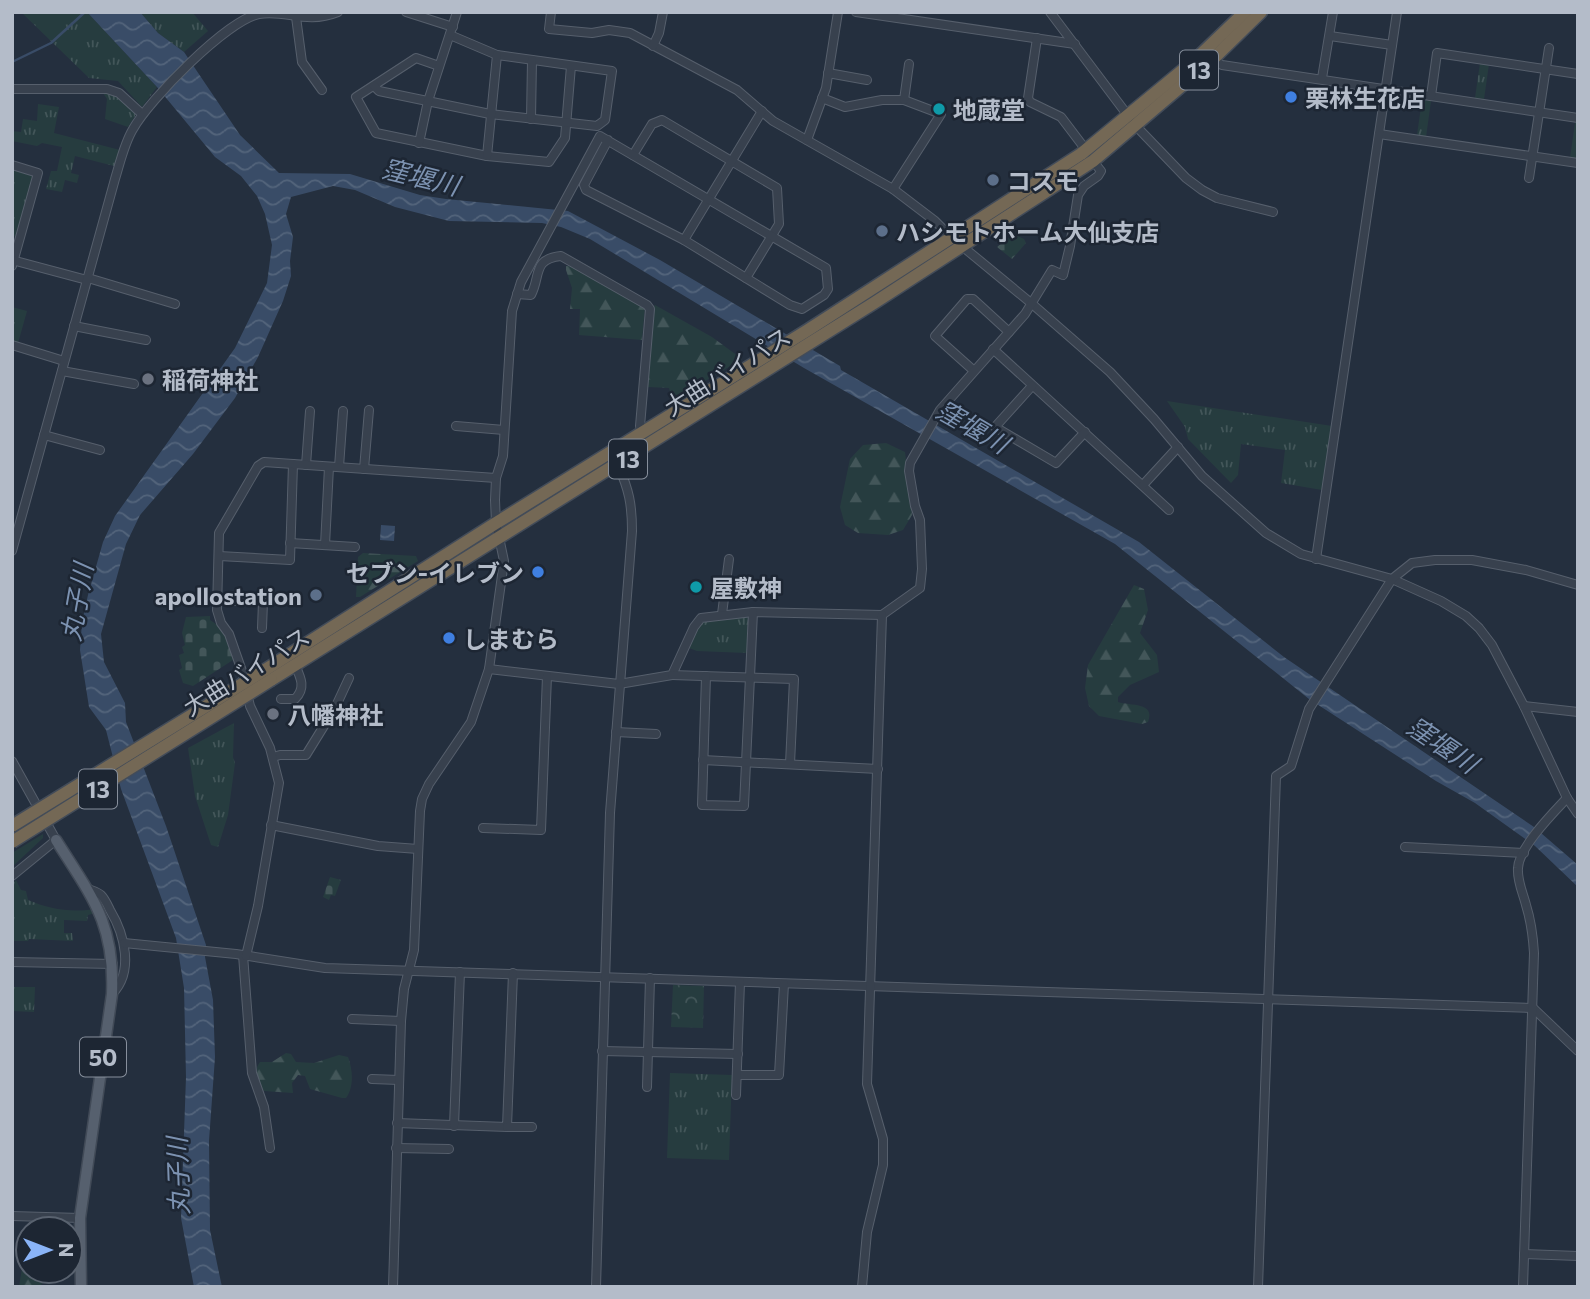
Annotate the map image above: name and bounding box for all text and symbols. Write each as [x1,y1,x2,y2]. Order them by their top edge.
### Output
road number: 13 [1180,50,1218,90]
place label: 栗林生花店 [1305,83,1425,112]
marker: 栗林生花店 [1283,89,1299,105]
place label: 地蔵堂 [953,95,1025,124]
marker: 地蔵堂 [931,101,947,117]
water label: 窪堰川 [379,152,465,201]
place label: コスモ [1007,166,1079,195]
marker: コスモ [985,172,1001,188]
place label: ハシモトホーム大仙支店 [896,217,1159,246]
marker: ハシモトホーム大仙支店 [874,223,890,239]
street label: 大曲バイパス [658,321,796,421]
place label: 稲荷神社 [162,365,258,394]
marker: 稲荷神社 [140,371,156,387]
water label: 窪堰川 [931,393,1017,460]
road number: 13 [609,440,647,478]
water label: 丸子川 [54,558,99,643]
place label: セブン-イレブン [346,558,524,587]
marker: セブン-イレブン [530,564,546,580]
place label: 屋敷神 [710,573,782,602]
marker: 屋敷神 [688,579,704,595]
place label: apollostation [155,581,302,610]
marker: apollostation [308,587,324,603]
street label: 大曲バイパス [177,621,315,721]
place label: しまむら [463,624,559,653]
marker: しまむら [441,630,457,646]
place label: 八幡神社 [287,700,383,729]
marker: 八幡神社 [265,706,281,722]
water label: 窪堰川 [1402,709,1486,780]
road number: 13 [79,769,117,808]
road number: 50 [80,1038,126,1076]
water label: 丸子川 [160,1133,194,1216]
north arrow [14,1215,84,1285]
text: N [55,1243,78,1257]

